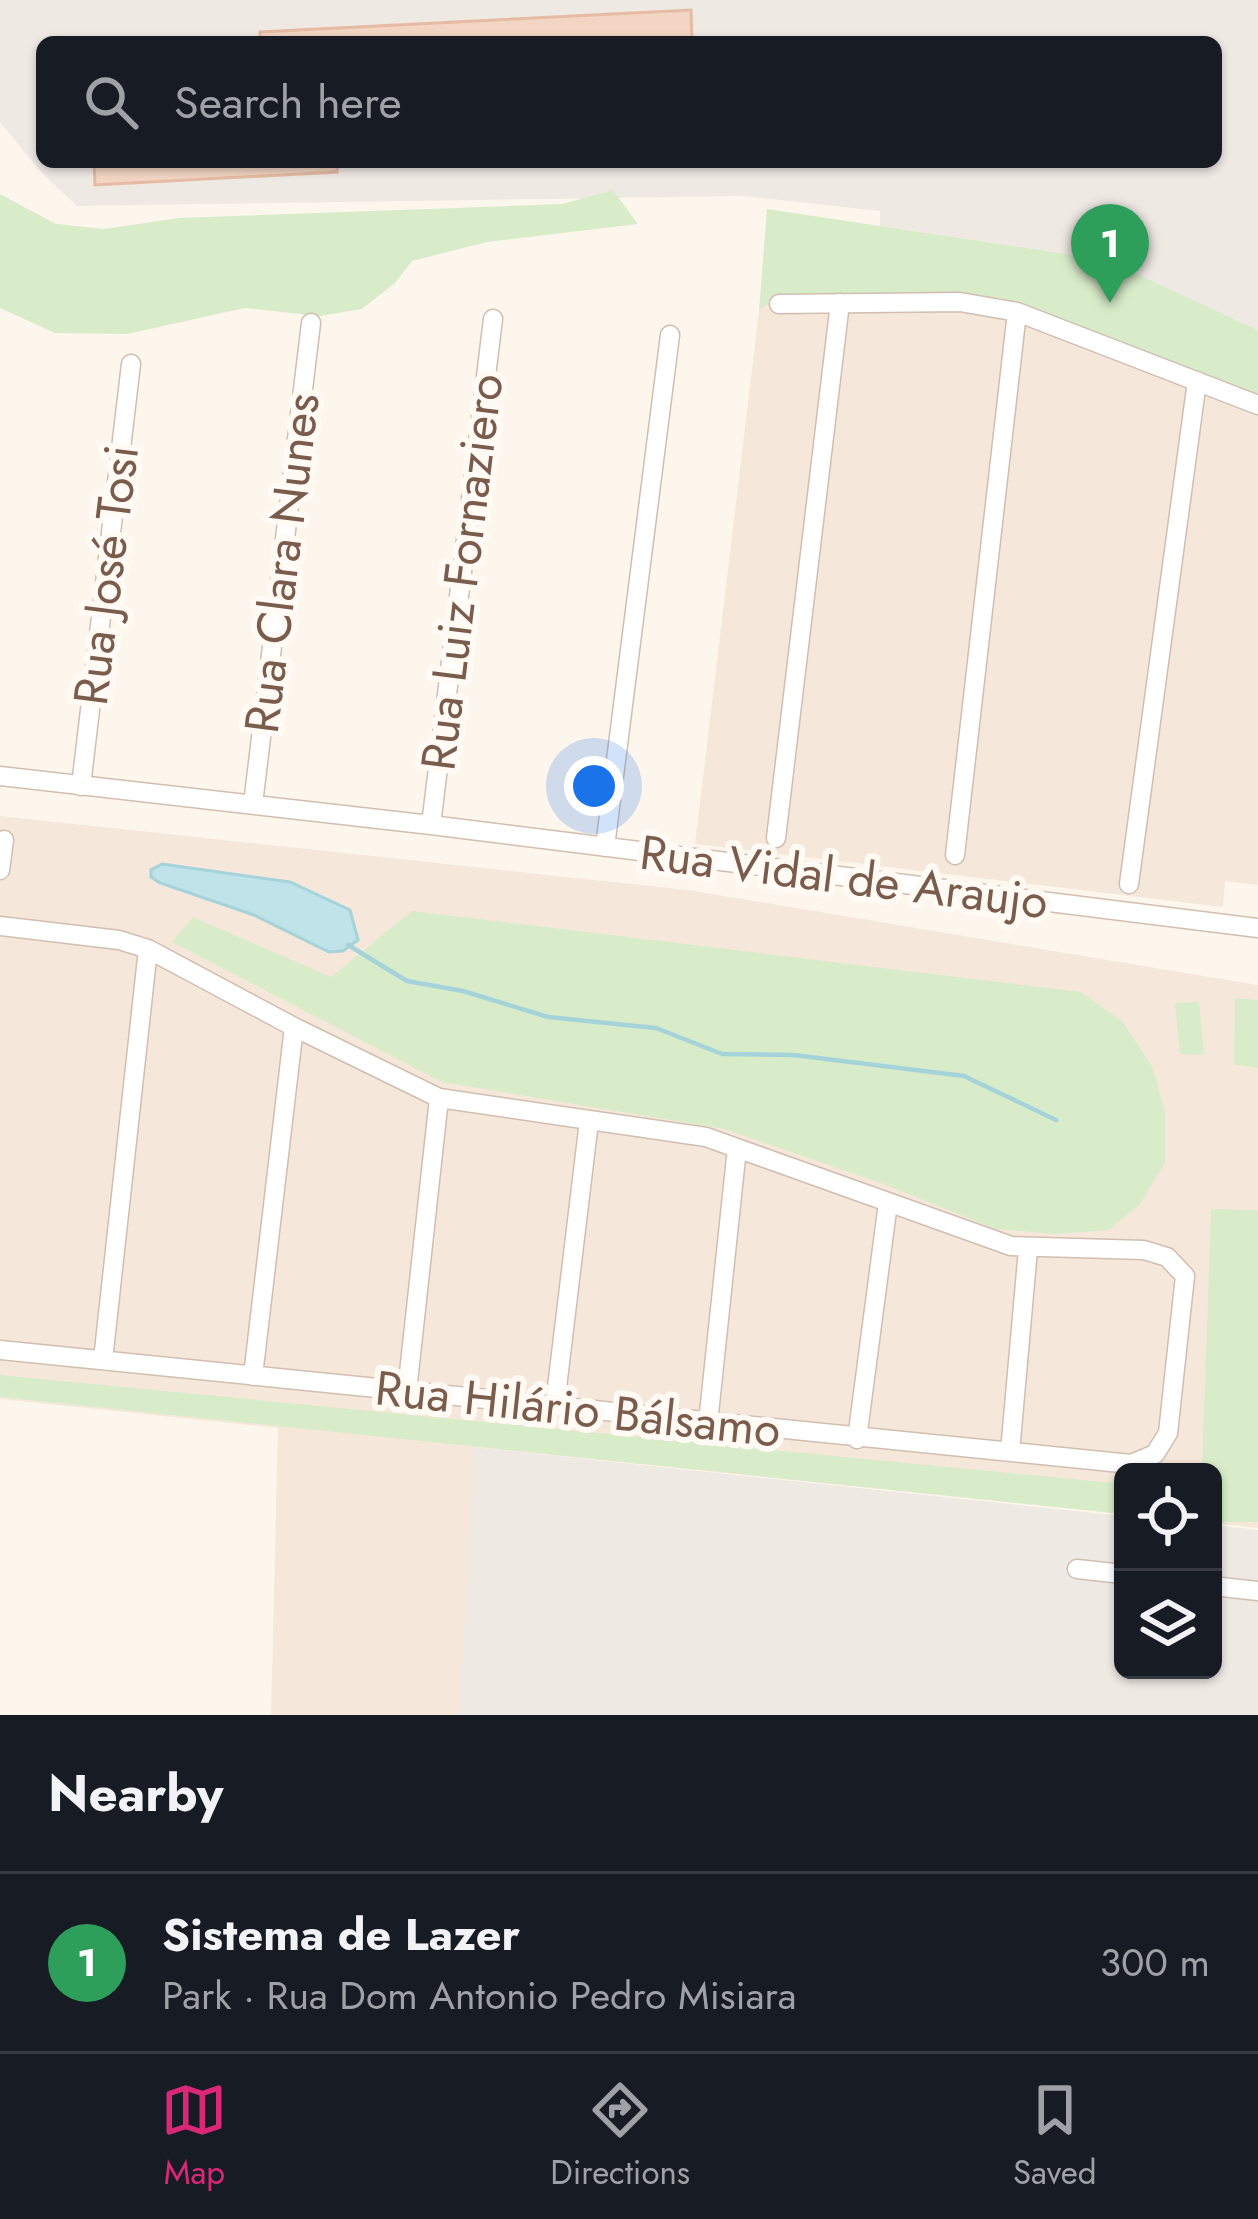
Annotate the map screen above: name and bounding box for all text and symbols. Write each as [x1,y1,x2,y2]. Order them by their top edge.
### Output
search box [36,36,1222,168]
icon: search [78,69,144,135]
text: Search here [174,70,402,135]
pin: 1 [1071,204,1149,303]
street label: Rua Luiz Fornaziero [403,370,521,774]
street label: Rua Clara Nunes [227,389,337,737]
street label: Rua José Tosi [56,441,156,709]
your location [564,756,624,816]
street label: Rua Vidal de Araujo [636,818,1052,936]
street label: Rua Hilário Bálsamo [372,1353,784,1465]
map controls [1114,1463,1222,1679]
button: locate [1114,1463,1222,1571]
button: layers [1114,1571,1222,1679]
text: Nearby [48,1756,223,1830]
text: Sistema de Lazer [162,1902,520,1967]
text: 1 [77,1934,97,1991]
text: 300 m [1100,1934,1210,1991]
text: Park · Rua Dom Antonio Pedro Misiara [162,1967,797,2024]
tab: Map [161,2077,227,2196]
tab: Directions [550,2077,690,2196]
tab: Saved [1013,2077,1097,2196]

